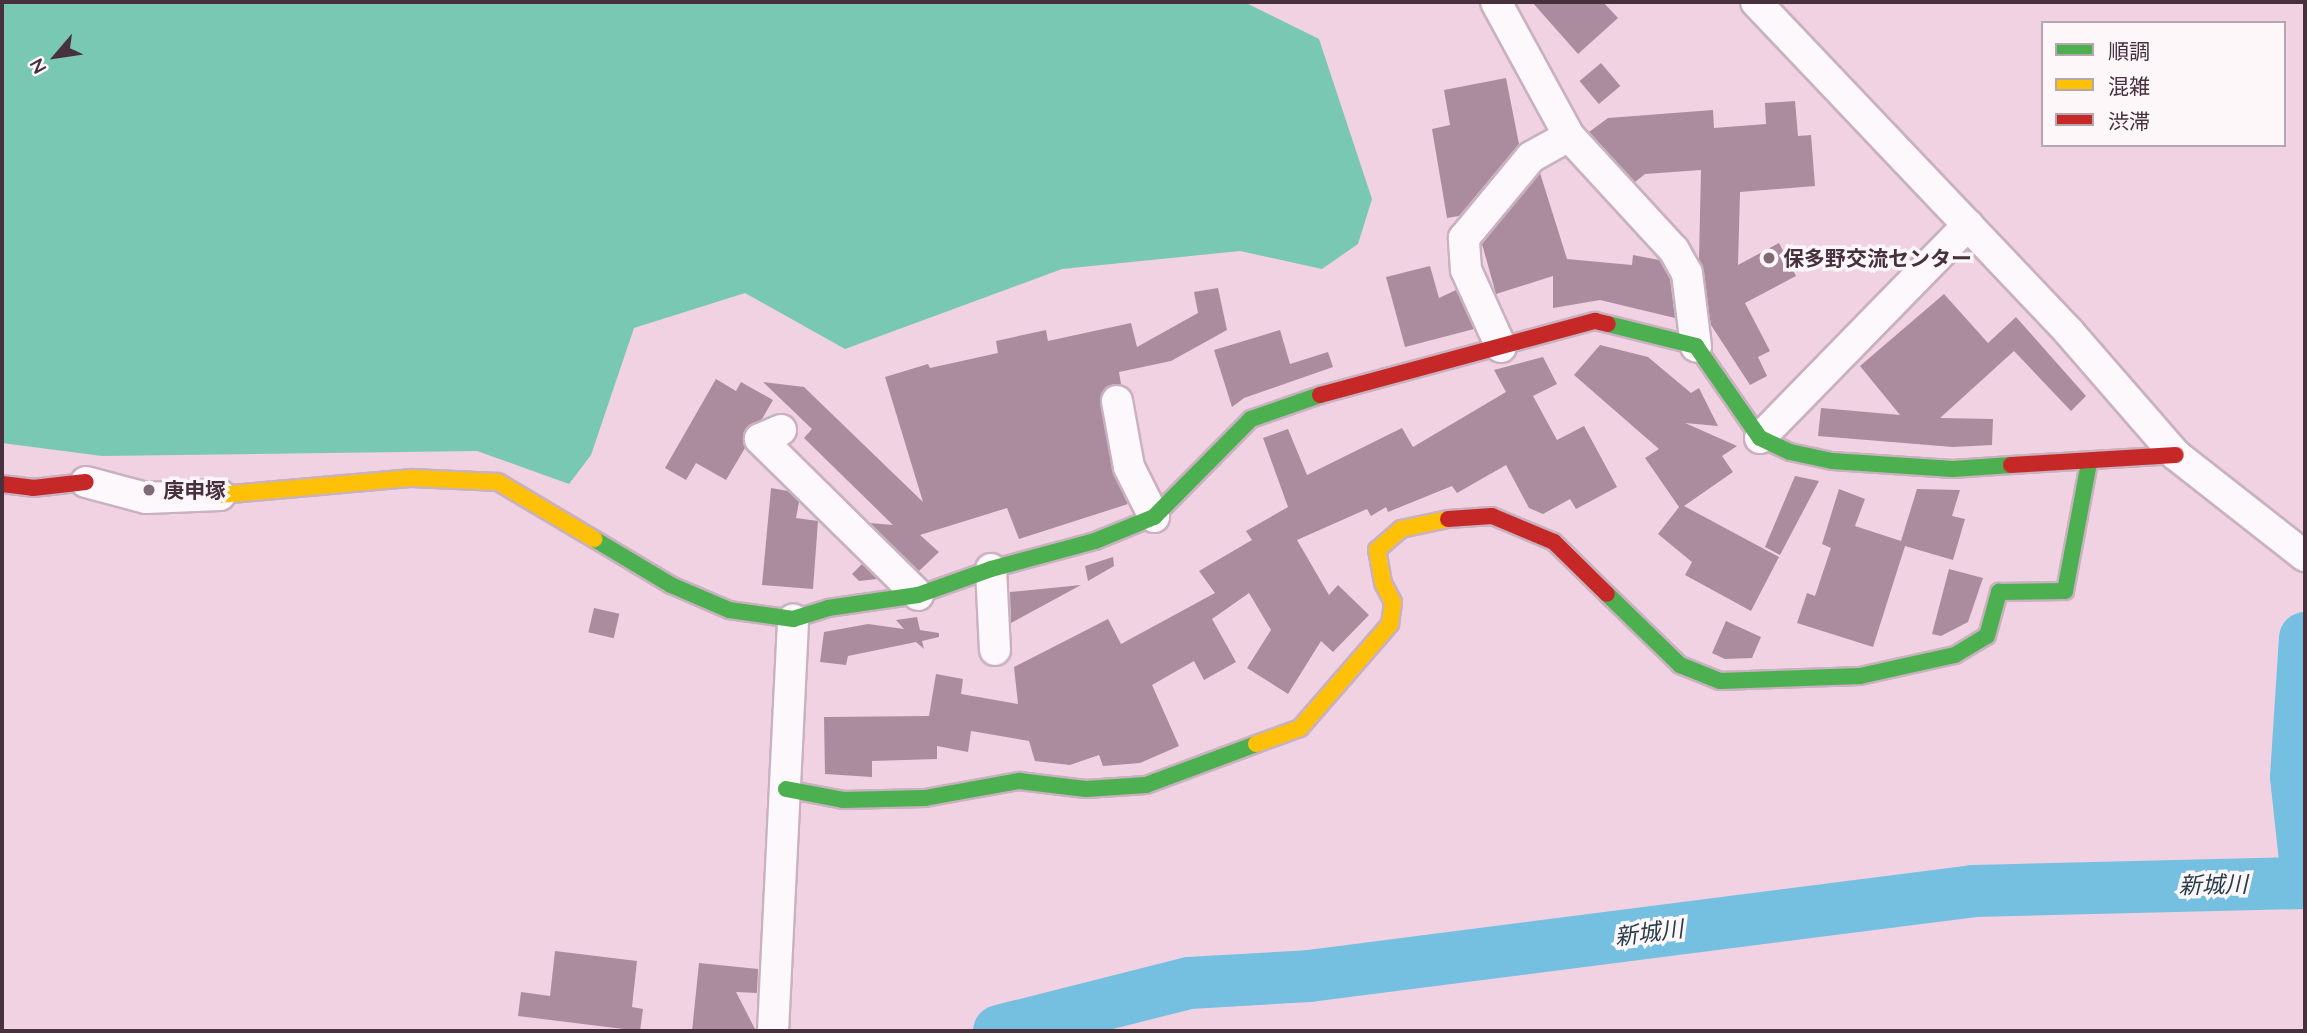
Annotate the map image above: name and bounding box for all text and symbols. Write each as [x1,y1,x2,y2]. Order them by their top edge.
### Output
north arrow [21,21,91,91]
legend [2041,21,2286,147]
text: 順調 [2108,38,2150,64]
text: N [24,54,52,78]
text: 混雑 [2108,73,2150,99]
text: 渋滞 [2108,108,2150,134]
place label: 保多野交流センター [1783,245,1972,271]
marker: 保多野交流センター [1761,250,1777,266]
place label: 庚申塚 [163,477,226,503]
marker: 庚申塚 [141,482,157,498]
water label: 新城川 [2178,871,2248,899]
water label: 新城川 [1613,915,1685,951]

